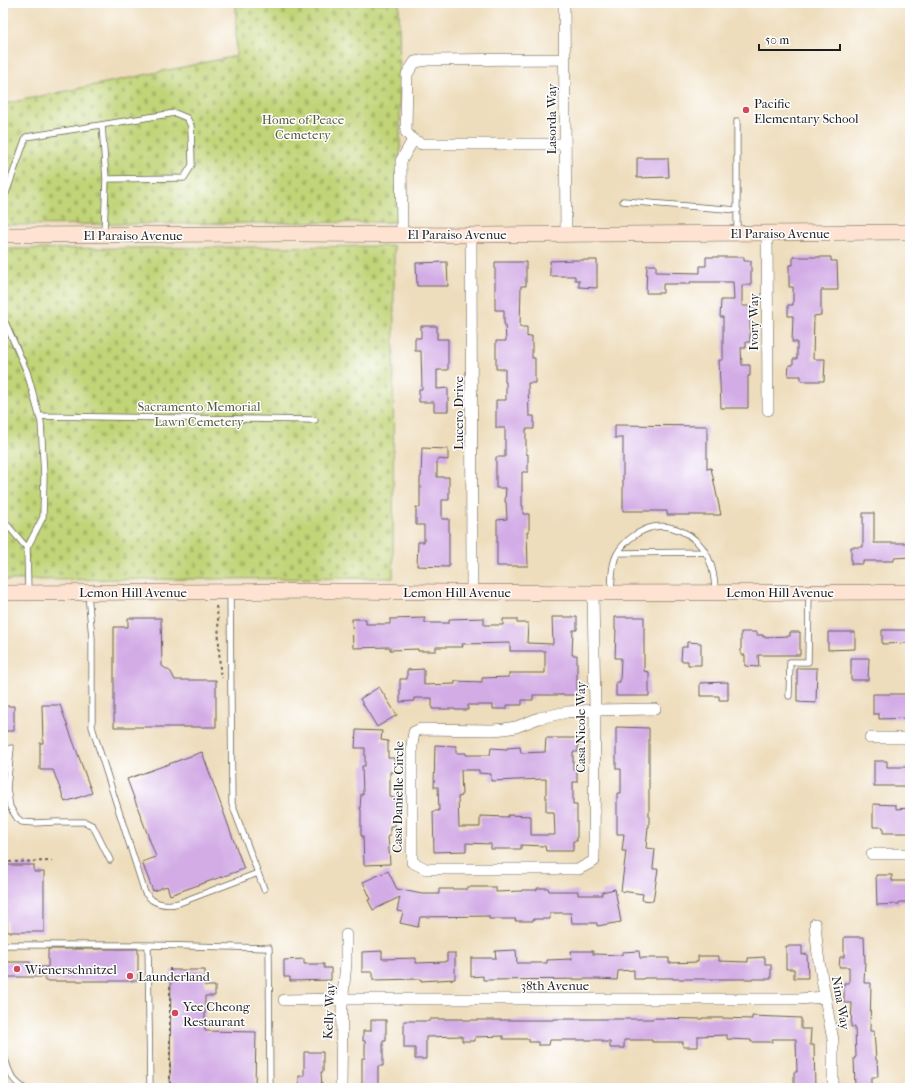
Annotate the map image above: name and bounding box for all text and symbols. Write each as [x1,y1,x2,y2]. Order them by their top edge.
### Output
scale bar [759,26,840,52]
text: 50 m [765,33,789,47]
street label: Lasorda Way [544,82,559,155]
place label: Pacific Elementary School [754,96,859,126]
marker: Pacific Elementary School [741,105,751,115]
park label: Home of Peace Cemetery [262,112,345,142]
street label: El Paraiso Avenue [730,226,830,241]
street label: El Paraiso Avenue [407,227,507,242]
street label: El Paraiso Avenue [83,228,183,243]
street label: Ivory Way [746,292,761,351]
street label: Lucero Drive [451,375,466,450]
park label: Sacramento Memorial Lawn Cemetery [137,399,261,429]
street label: Lemon Hill Avenue [79,585,188,600]
street label: Lemon Hill Avenue [403,585,512,600]
street label: Lemon Hill Avenue [726,585,835,600]
street label: Casa Nicole Way [573,680,588,773]
street label: Casa Danielle Circle [390,740,406,853]
place label: Wienerschnitzel [24,962,117,977]
marker: Wienerschnitzel [12,964,22,974]
place label: Launderland [138,969,211,984]
marker: Launderland [125,971,135,981]
street label: Nina Way [829,975,853,1032]
street label: 38th Avenue [521,978,590,993]
street label: Kelly Way [320,981,338,1040]
place label: Yee Cheong Restaurant [182,999,251,1029]
marker: Yee Cheong Restaurant [170,1008,180,1018]

